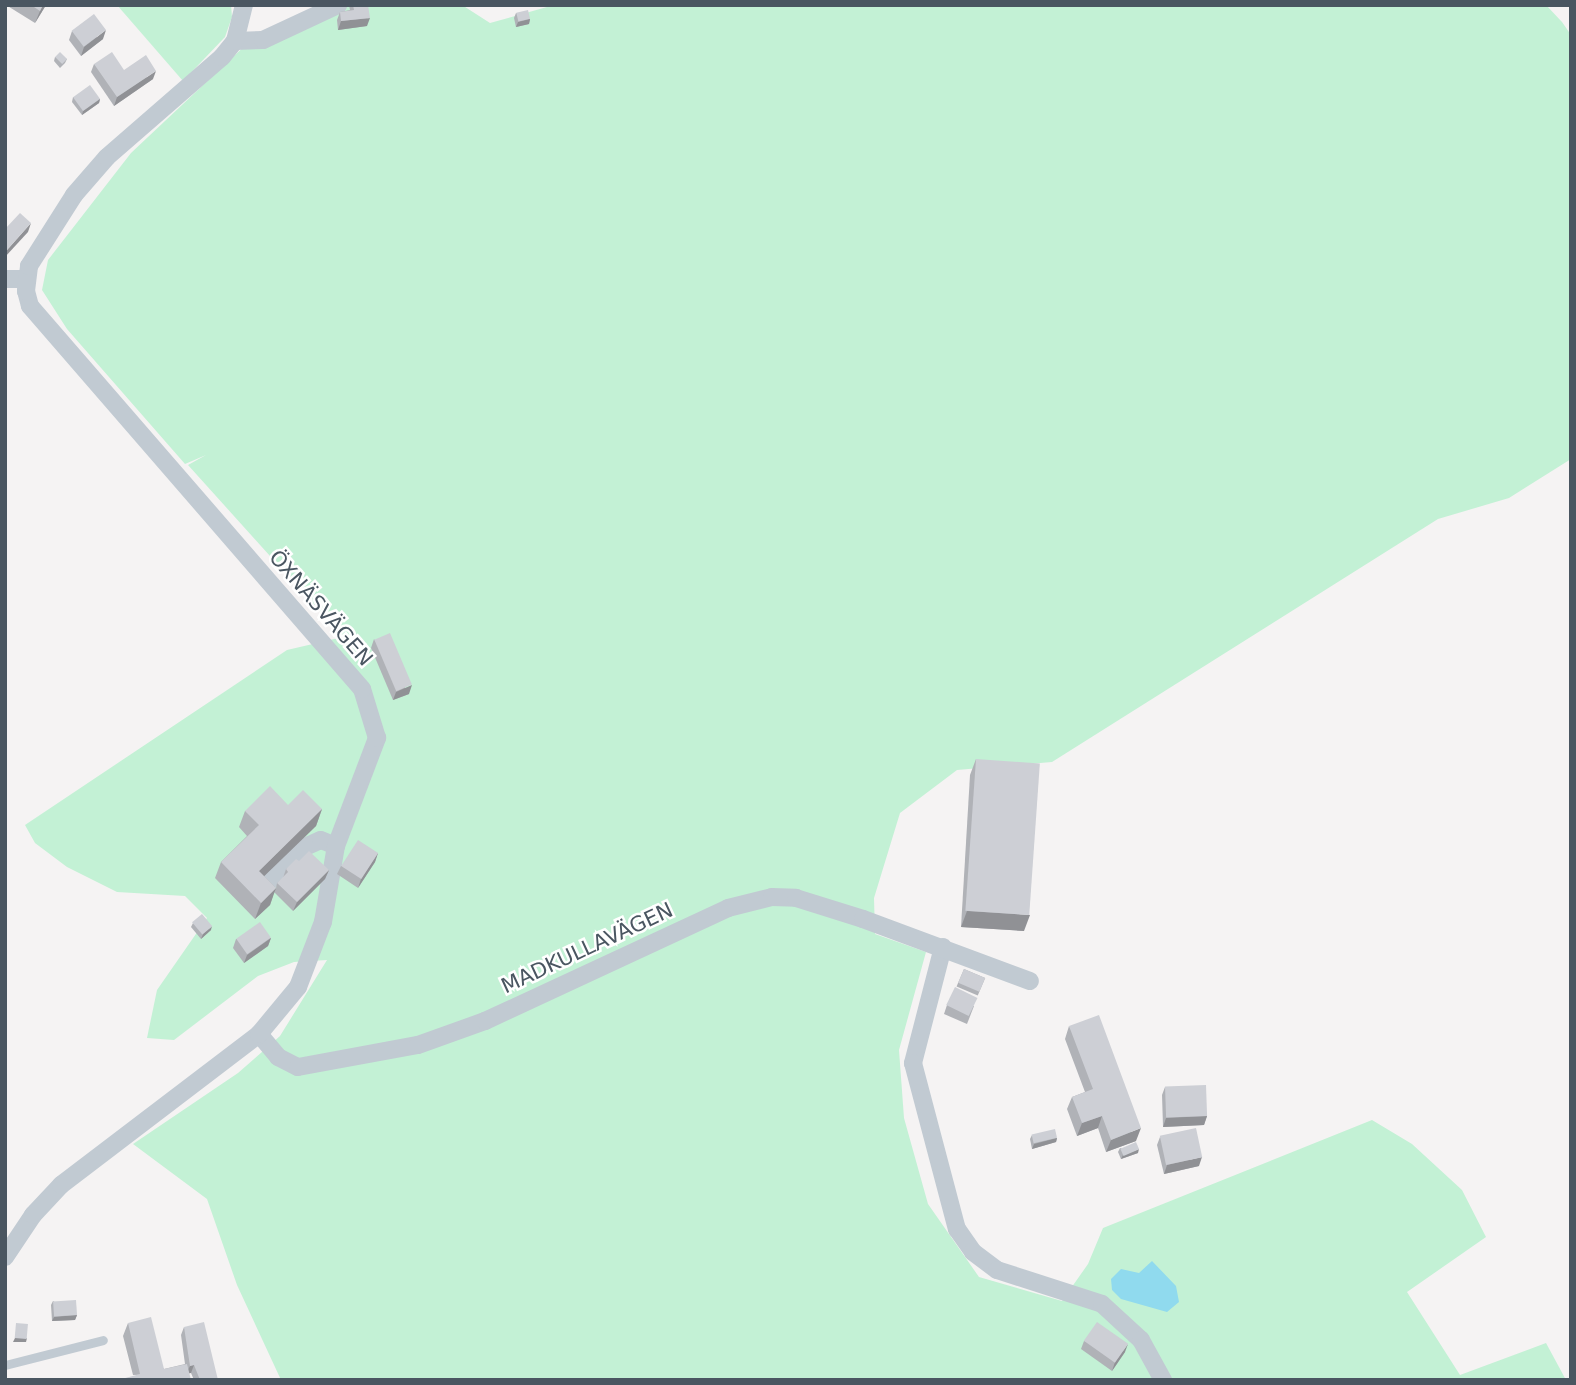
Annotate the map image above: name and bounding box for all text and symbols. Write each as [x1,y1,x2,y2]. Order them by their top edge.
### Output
street label: ÖXNÄSVÄGEN [264,545,378,671]
street label: MADKULLAVÄGEN [497,897,677,999]

